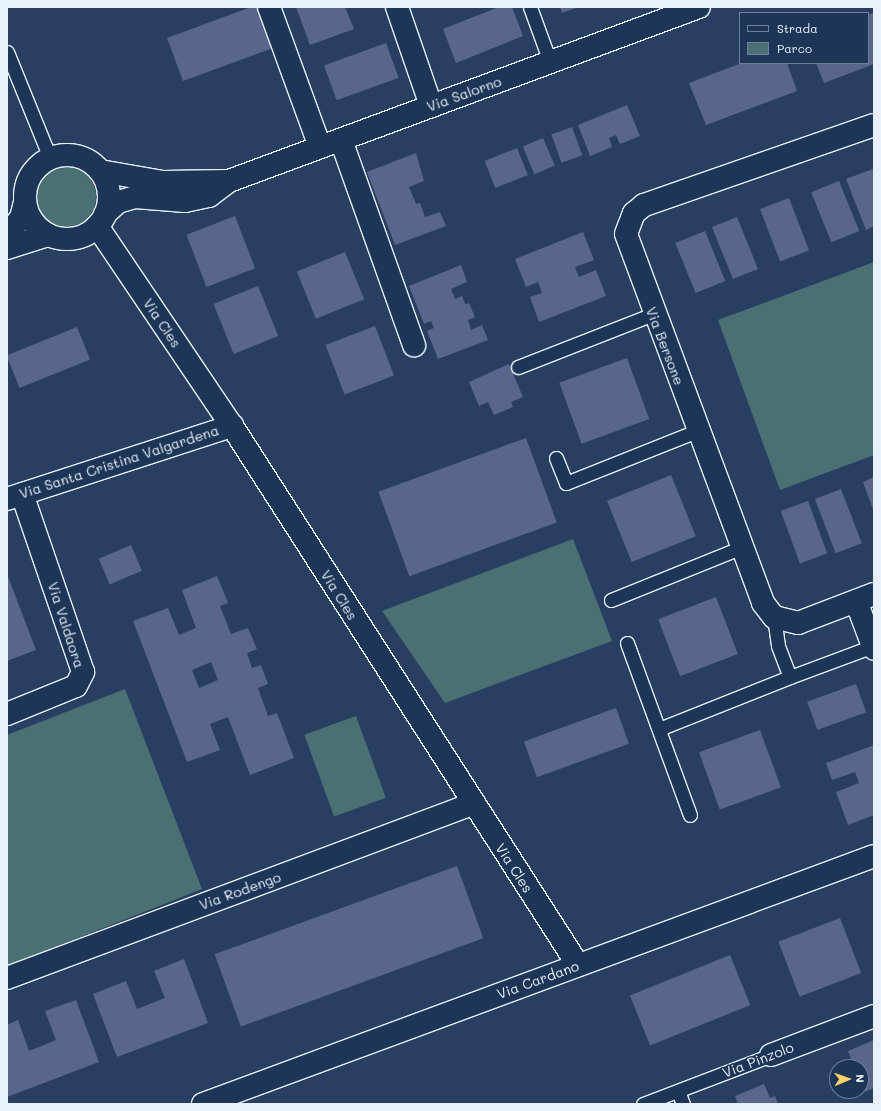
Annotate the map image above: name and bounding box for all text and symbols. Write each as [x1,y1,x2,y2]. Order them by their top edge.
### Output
legend [739,12,869,64]
text: Strada [777,20,818,36]
text: Parco [777,40,812,56]
street label: Via Salorno [424,73,504,115]
street label: Via Cles [140,295,184,351]
street label: Via Bersone [642,305,688,387]
street label: Via Santa Cristina Valgardena [17,422,221,502]
street label: Via Cles [317,567,361,623]
street label: Via Valdaora [44,580,88,670]
street label: Via Cles [492,840,536,896]
street label: Via Rodengo [197,868,283,914]
street label: Via Cardano [495,957,581,1003]
street label: Via Pinzolo [720,1039,796,1081]
north arrow [829,1059,869,1099]
text: N [853,1074,868,1083]

